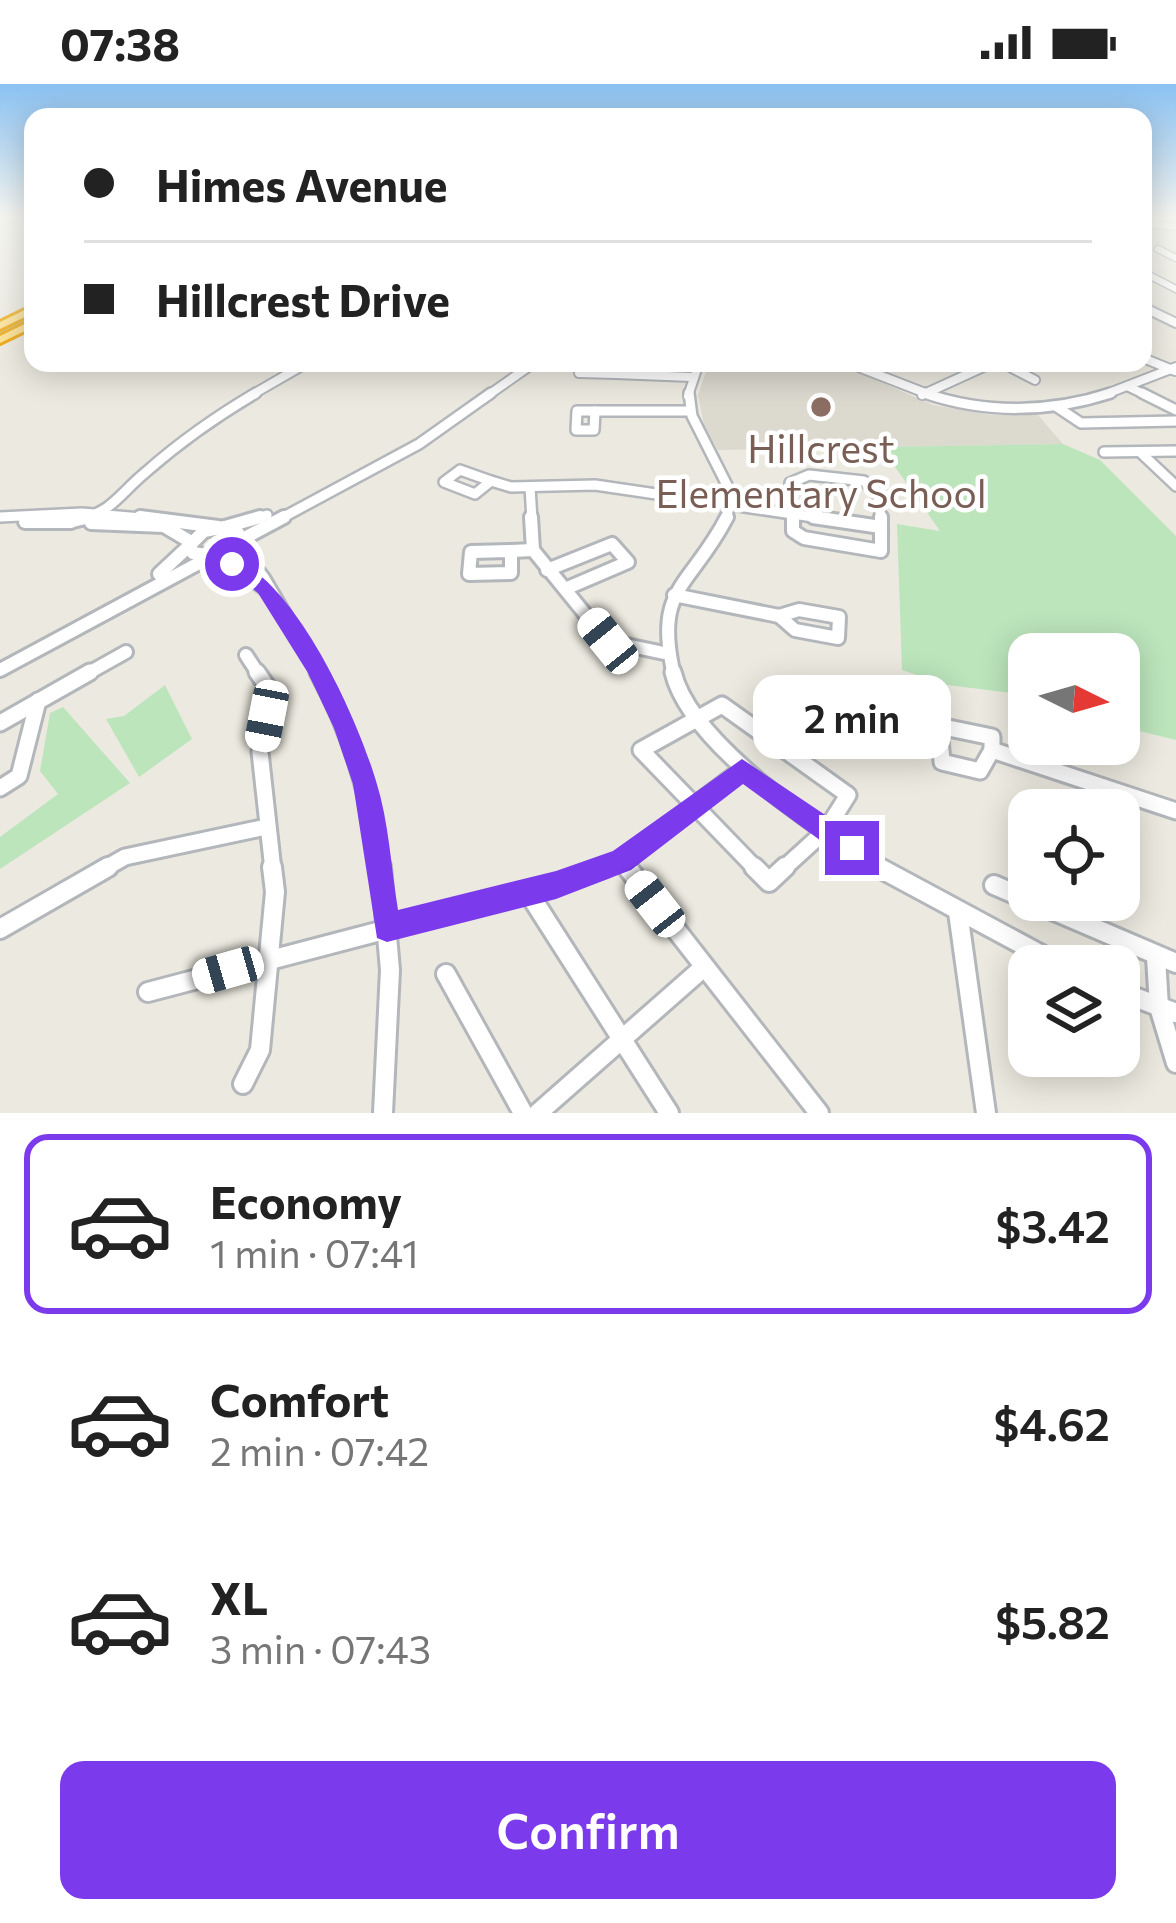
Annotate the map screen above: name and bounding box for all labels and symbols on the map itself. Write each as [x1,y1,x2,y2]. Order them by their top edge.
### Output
marker: Hillcrest Elementary School [808,394,834,420]
place label: Hillcrest Elementary School [655,423,987,516]
route start [205,537,259,591]
car [571,602,645,680]
north arrow [1008,633,1140,765]
callout: 2 min [753,674,951,758]
car [242,677,292,755]
route end [825,821,879,875]
car [619,865,691,943]
car [188,943,268,997]

